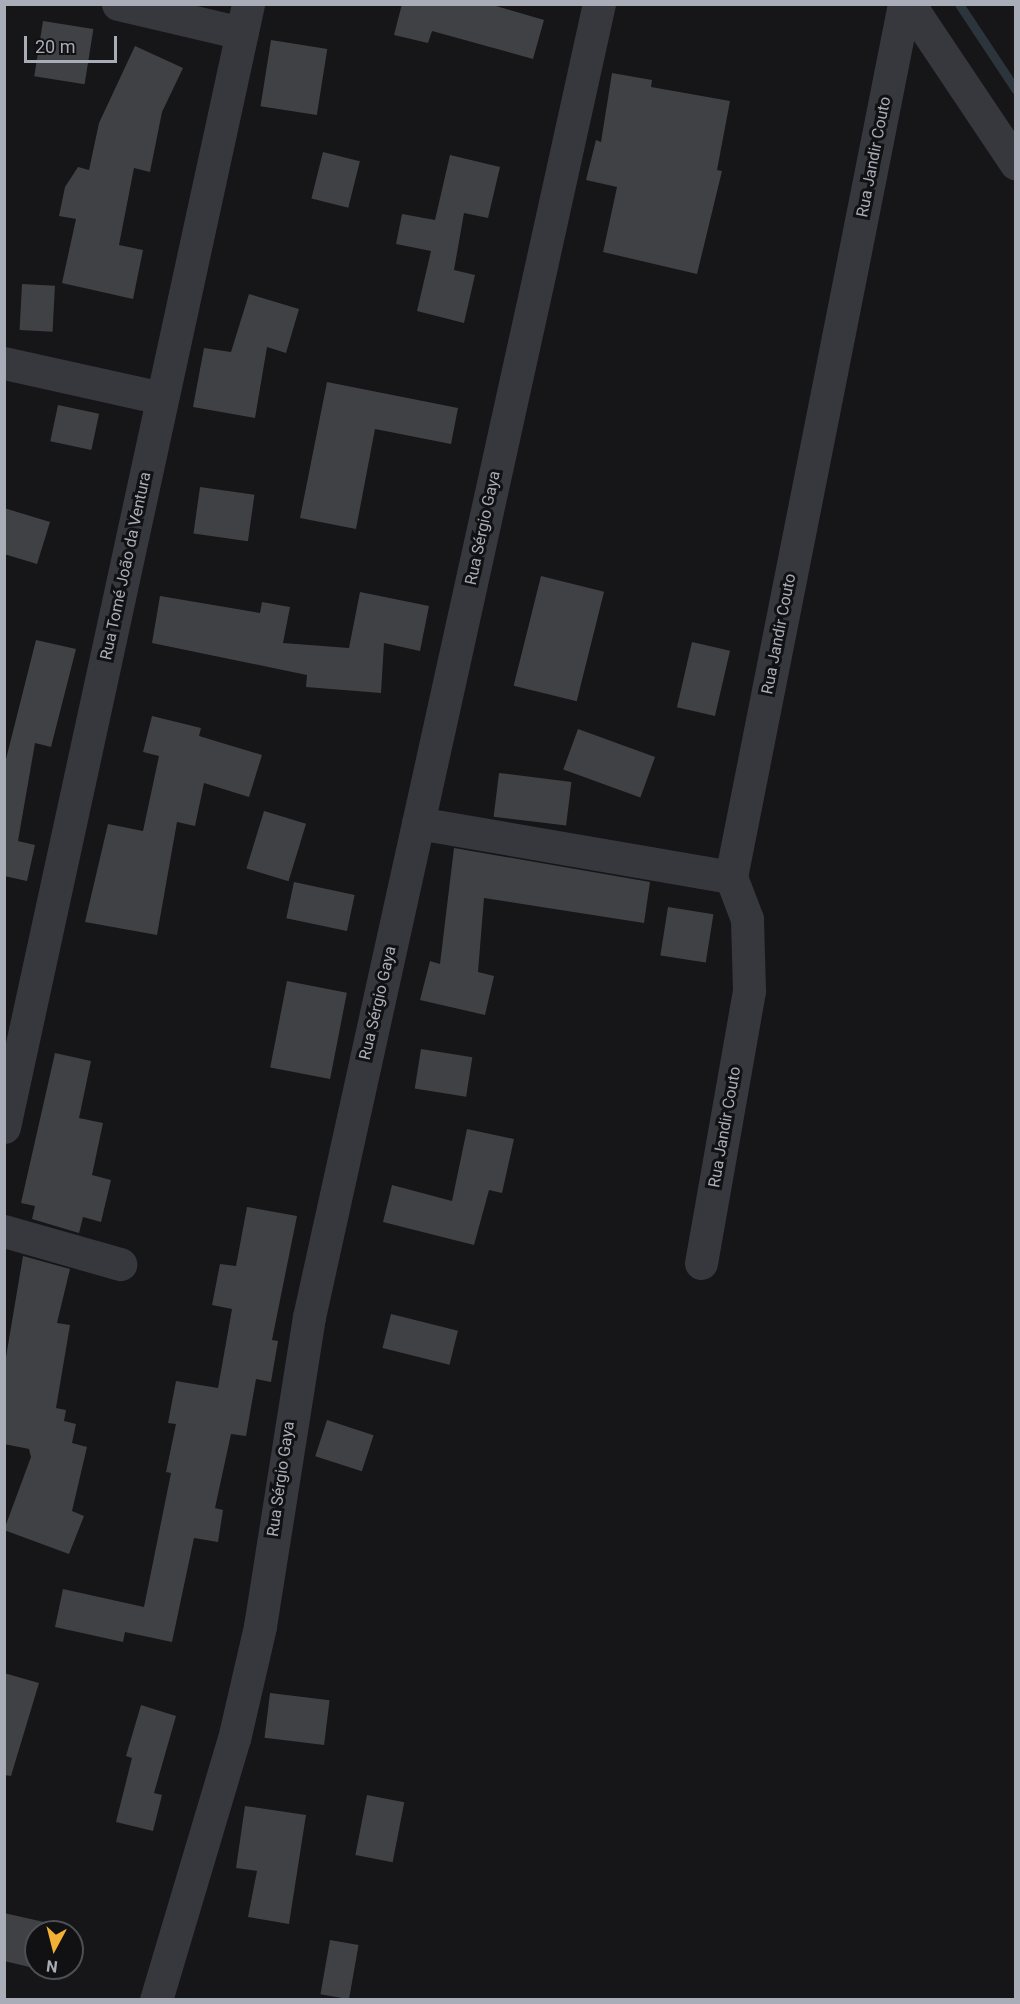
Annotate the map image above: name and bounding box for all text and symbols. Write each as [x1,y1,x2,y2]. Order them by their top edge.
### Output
scale bar [27,24,120,62]
text: 20 m [35,36,75,57]
street label: Rua Jandir Couto [853,95,895,219]
street label: Rua Sérgio Gaya [462,469,504,587]
street label: Rua Tomé João da Ventura [97,470,155,662]
street label: Rua Jandir Couto [758,572,800,696]
street label: Rua Sérgio Gaya [356,944,400,1062]
street label: Rua Jandir Couto [705,1065,745,1189]
street label: Rua Sérgio Gaya [263,1420,299,1538]
north arrow [24,1920,84,1980]
text: N [45,1956,59,1976]

